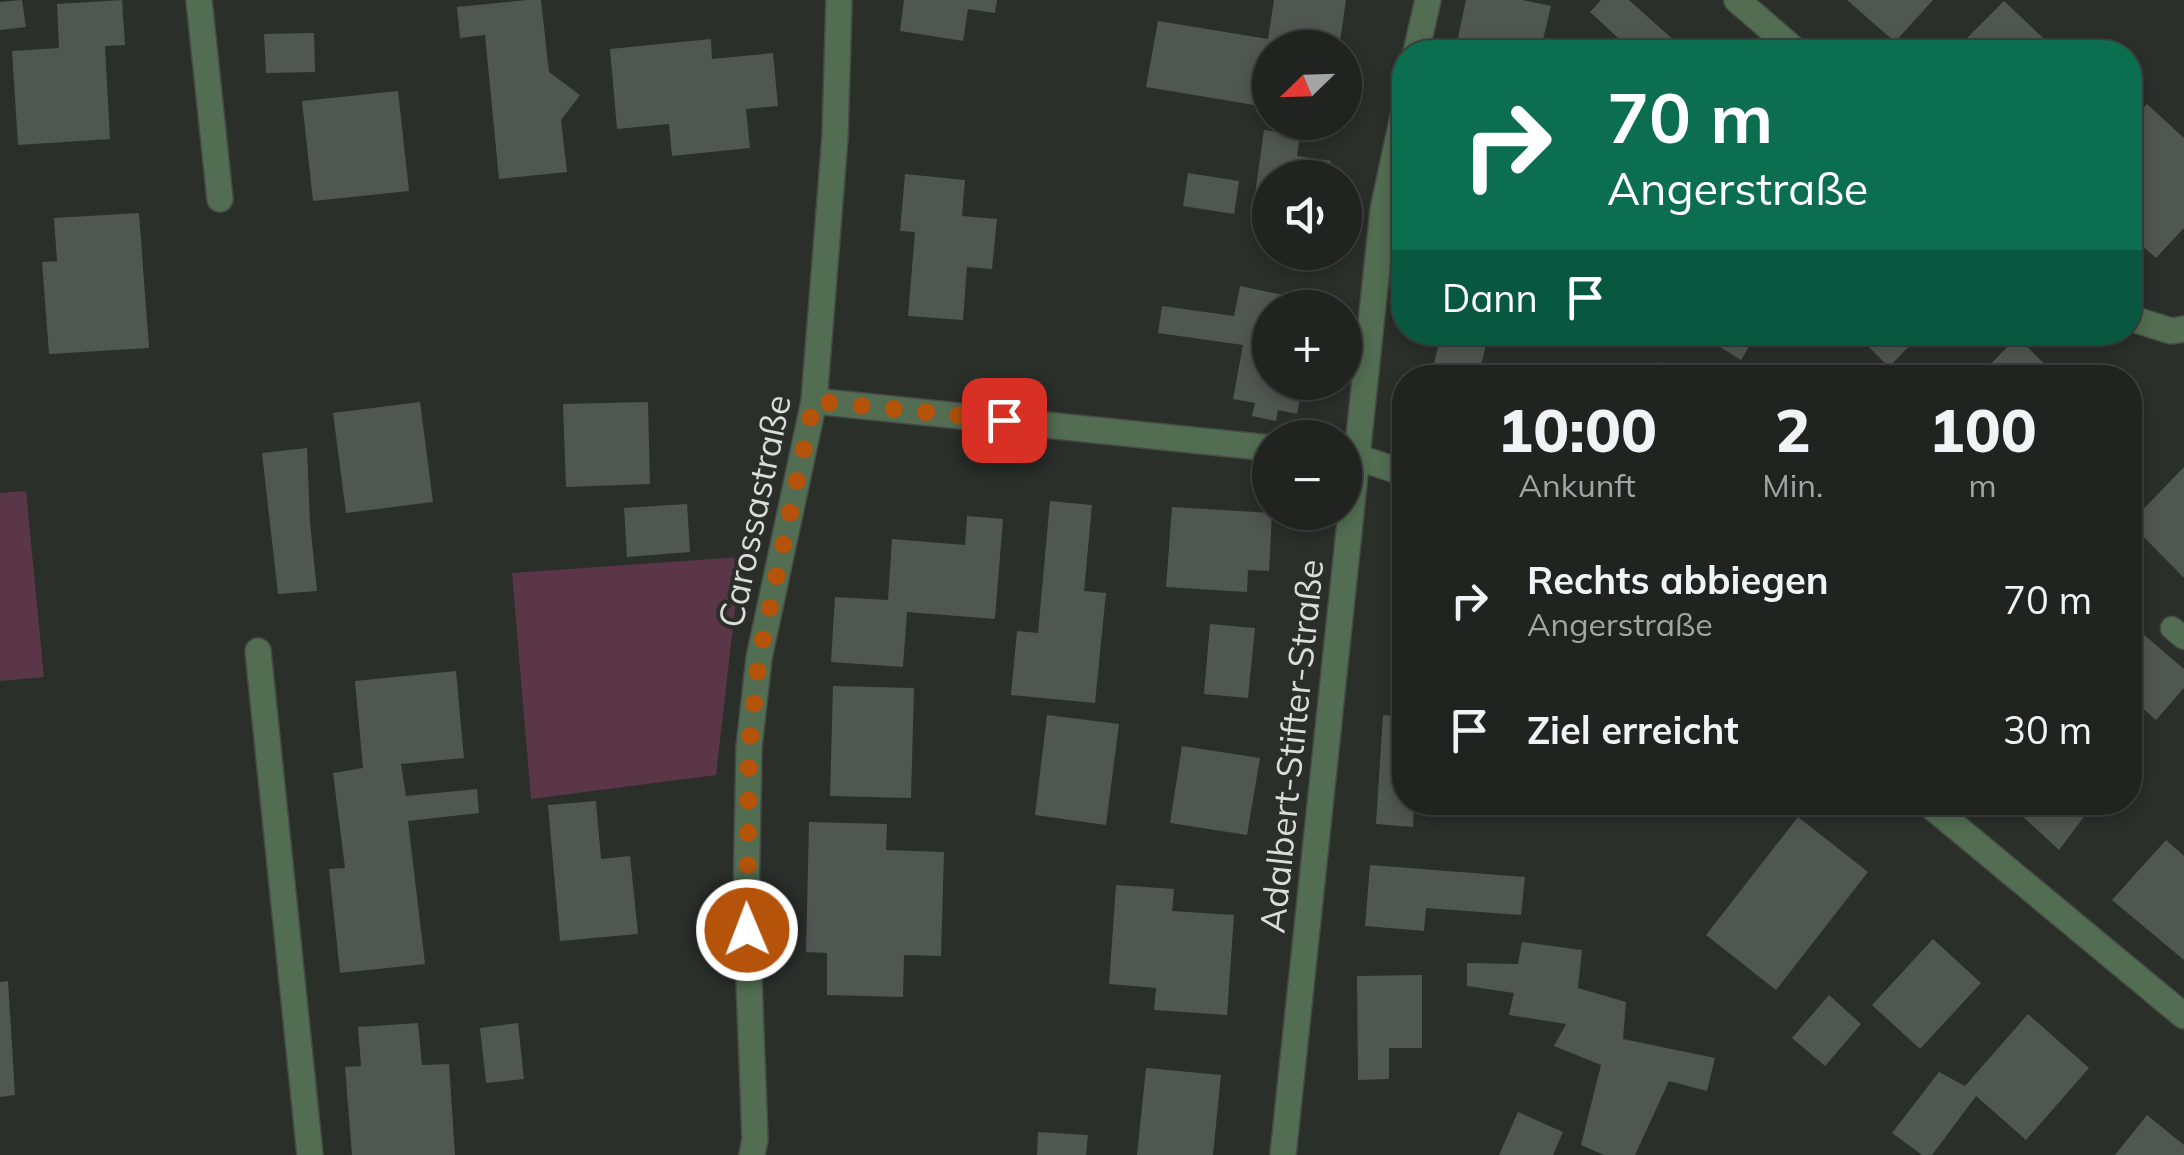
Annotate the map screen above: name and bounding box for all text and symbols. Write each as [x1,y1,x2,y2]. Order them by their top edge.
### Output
north arrow [1252,30,1362,140]
map controls [1252,30,1362,530]
text: 70 m [1607,73,1773,161]
icon: right [1442,80,1572,210]
button: sound [1252,160,1362,270]
text: Angerstraße [1607,160,1868,216]
icon: arrive [1558,270,1613,325]
text: Dann [1442,274,1538,322]
button: + [1252,290,1362,400]
pin [962,378,1047,463]
street label: Carossastraße [708,391,800,631]
text: 10:00 [1497,392,1657,467]
text: 2 [1775,392,1811,467]
text: 100 [1929,392,2037,467]
icon: arrive [977,393,1032,448]
button: − [1252,420,1362,530]
text: Ankunft [1519,465,1636,505]
text: Min. [1762,465,1823,505]
text: m [1969,465,1997,505]
text: Rechts abbiegen [1527,556,1829,604]
street label: Adalbert-Stifter-Straße [1250,557,1332,935]
icon: right [1442,573,1497,628]
text: 70 m [2003,576,2092,624]
text: Angerstraße [1527,604,1713,644]
icon: arrive [1442,703,1497,758]
text: Ziel erreicht [1527,706,1739,754]
text: 30 m [2003,706,2092,754]
position arrow [695,878,799,982]

